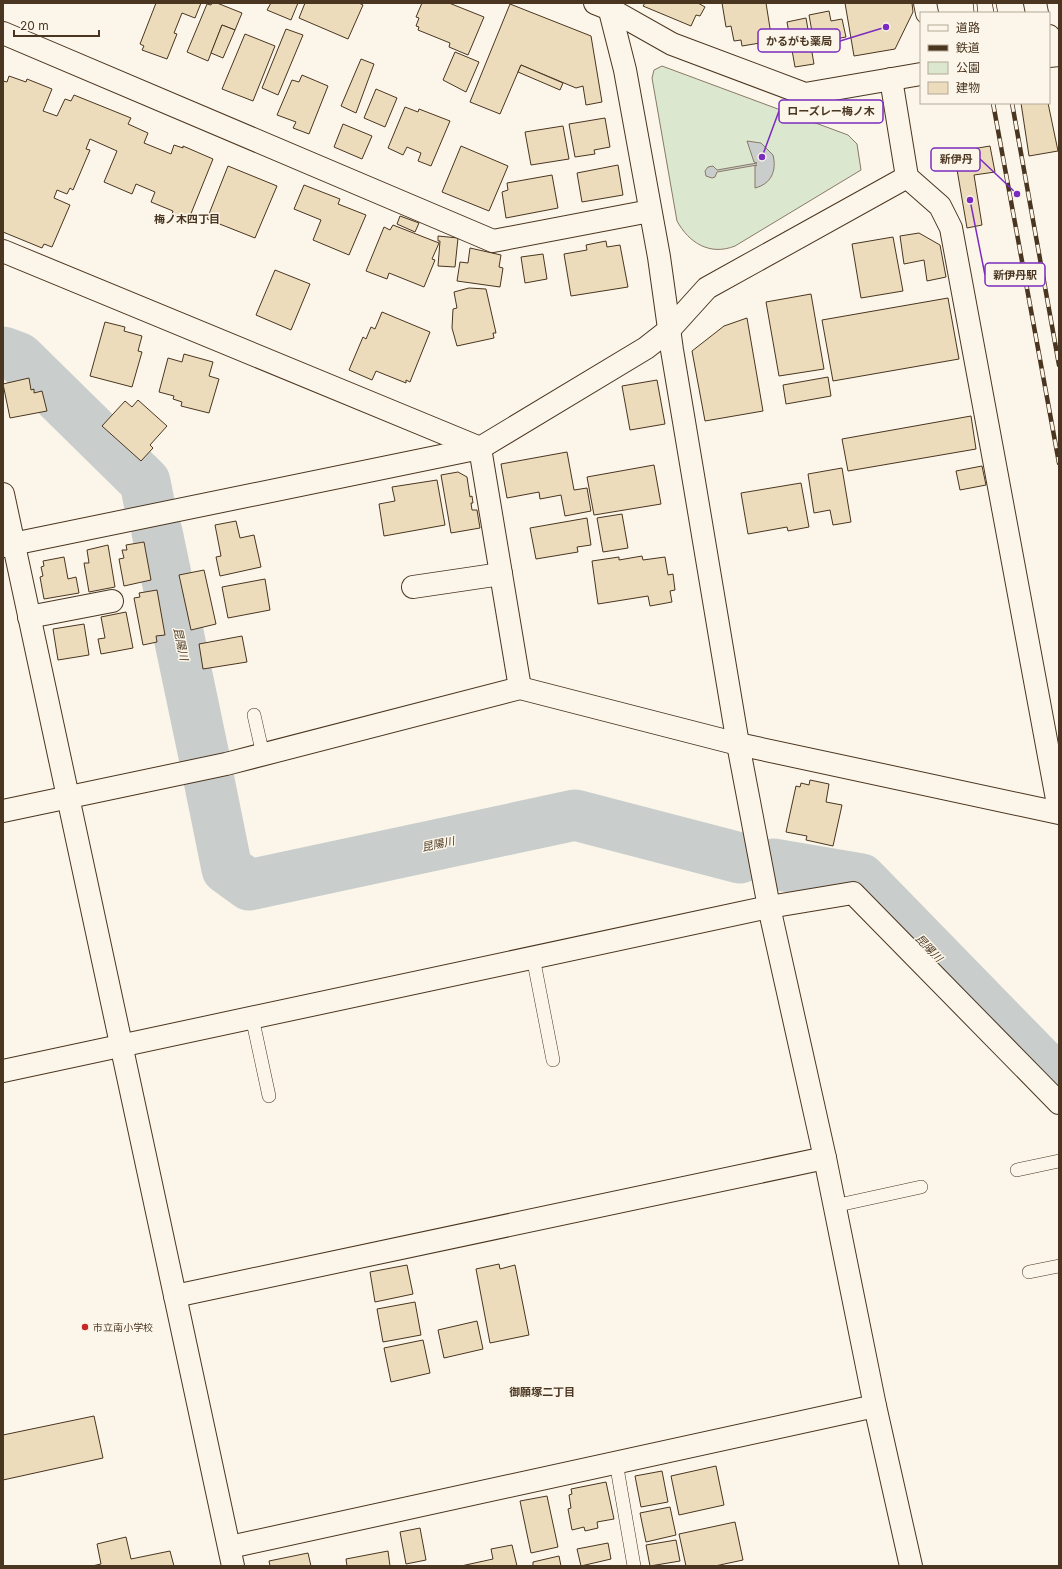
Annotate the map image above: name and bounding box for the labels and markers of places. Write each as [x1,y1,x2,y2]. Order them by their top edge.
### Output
callout: かるがも薬局 [758,29,840,52]
callout: ローズレー梅ノ木 [779,100,883,123]
callout: 新伊丹 [931,148,980,171]
callout: 新伊丹駅 [985,263,1045,286]
place label: 市立南小学校 [93,1321,153,1333]
marker: 市立南小学校 [80,1322,90,1332]

